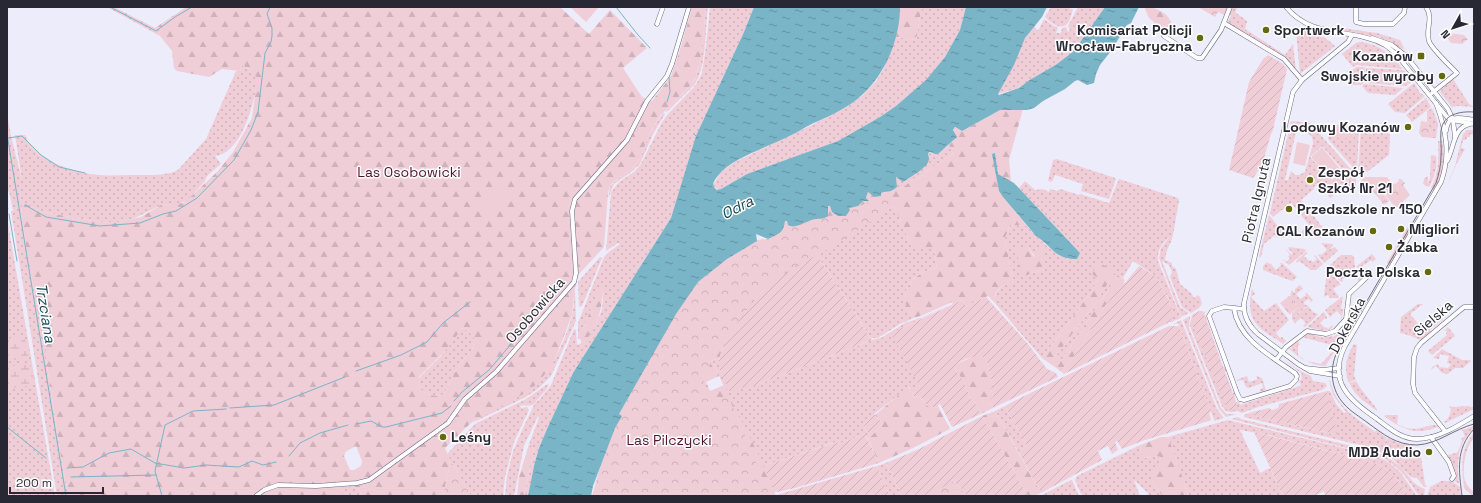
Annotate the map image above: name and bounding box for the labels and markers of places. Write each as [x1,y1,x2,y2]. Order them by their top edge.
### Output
place label: Komisariat Policji Wrocław-Fabryczna [1056,21,1192,55]
place label: Sportwerk [1274,21,1344,39]
marker: Sportwerk [1261,25,1271,35]
marker: Komisariat Policji Wrocław-Fabryczna [1195,33,1205,43]
place label: Kozanów [1352,47,1413,65]
marker: Kozanów [1416,51,1426,61]
place label: Swojskie wyroby [1321,67,1434,85]
marker: Swojskie wyroby [1437,71,1447,81]
place label: Lodowy Kozanów [1283,118,1400,136]
marker: Lodowy Kozanów [1403,122,1413,132]
place label: Zespół Szkół Nr 21 [1318,163,1392,197]
marker: Zespół Szkół Nr 21 [1305,175,1315,185]
place label: Przedszkole nr 150 [1297,200,1423,218]
marker: Przedszkole nr 150 [1284,204,1294,214]
place label: Migliori [1409,220,1459,238]
place label: CAL Kozanów [1276,222,1365,240]
marker: Migliori [1396,224,1406,234]
marker: CAL Kozanów [1368,226,1378,236]
place label: Żabka [1397,238,1438,256]
marker: Żabka [1384,242,1394,252]
place label: Poczta Polska [1326,263,1420,281]
marker: Poczta Polska [1423,267,1433,277]
place label: Leśny [451,428,491,446]
marker: Leśny [438,432,448,442]
place label: MDB Audio [1348,443,1421,461]
marker: MDB Audio [1424,447,1434,457]

